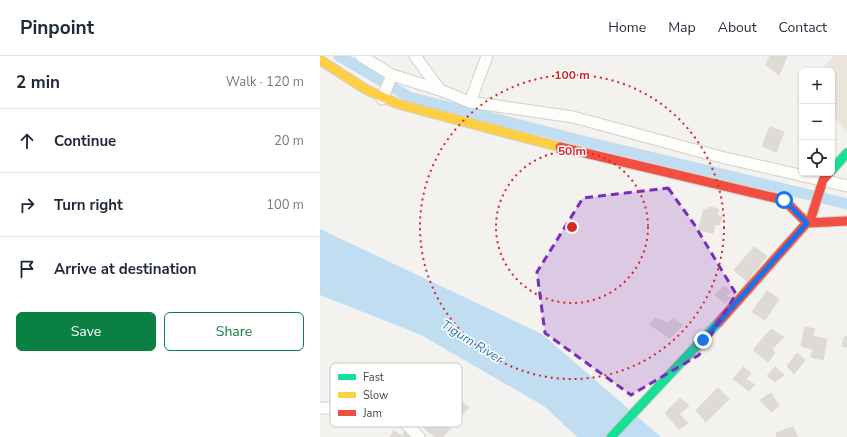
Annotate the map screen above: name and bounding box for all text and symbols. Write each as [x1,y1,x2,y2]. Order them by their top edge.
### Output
text: Pinpoint [20,15,94,41]
text: Home [608,18,646,37]
text: Map [668,18,696,37]
text: About [718,18,757,37]
text: Contact [779,18,827,37]
text: 100 m [554,67,590,83]
map controls [799,68,835,176]
button: + [799,68,835,104]
text: 2 min [16,71,60,94]
text: Walk · 120 m [226,73,304,91]
button: − [799,104,835,140]
icon: ahead [16,130,38,152]
text: Continue [54,131,116,151]
text: 20 m [274,132,304,150]
button: locate [799,140,835,176]
text: 50 m [558,143,586,159]
route start [775,191,793,209]
icon: right [16,194,38,216]
text: Turn right [54,195,123,215]
text: 100 m [266,196,304,214]
centre of rings [565,220,579,234]
icon: arrive [16,258,38,280]
text: Arrive at destination [54,259,197,279]
button: Save [16,312,156,351]
button: Share [164,312,304,351]
water label: Tigum River [438,316,507,368]
route end [694,331,712,349]
legend [330,363,462,427]
text: Fast [363,370,384,385]
text: Slow [363,388,388,403]
text: Jam [362,406,382,421]

